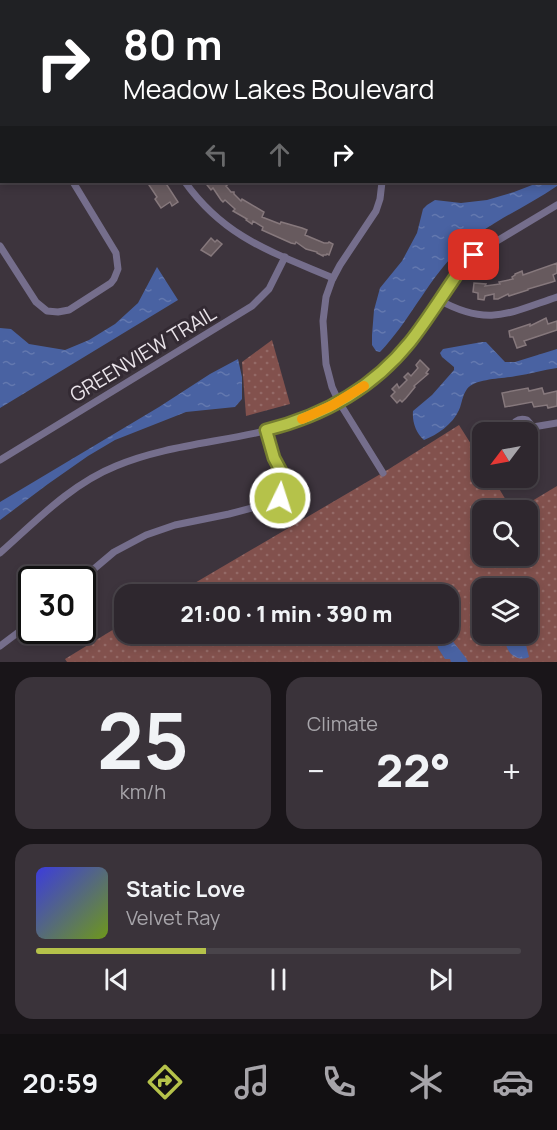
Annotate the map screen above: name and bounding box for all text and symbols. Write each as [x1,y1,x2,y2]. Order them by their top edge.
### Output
text: 80 m [123,15,223,73]
icon: right [24,24,102,102]
text: Meadow Lakes Boulevard [123,70,435,107]
icon: left [200,138,233,171]
icon: ahead [263,138,296,171]
icon: right [326,138,359,171]
pin [448,229,499,280]
icon: arrive [457,238,490,271]
street label: GREENVIEW TRAIL [65,299,221,408]
north arrow [472,422,538,488]
map controls [472,422,538,644]
position arrow [248,466,312,530]
button: search [472,500,538,566]
speed limit sign: 30 [18,566,96,644]
button: layers [472,578,538,644]
text: 21:00 · 1 min · 390 m [181,599,392,629]
text: 25 [97,686,189,792]
text: Climate [307,710,378,737]
text: 22° [376,739,451,801]
text: − [307,748,325,793]
text: + [502,748,521,793]
text: km/h [120,778,166,805]
text: Static Love [126,874,245,904]
text: Velvet Ray [126,904,220,931]
icon: previous [100,963,133,996]
icon: pause [262,963,295,996]
icon: next [424,963,457,996]
icon: directions [144,1061,186,1103]
icon: music [231,1061,273,1103]
icon: phone [318,1061,360,1103]
icon: climate [405,1061,447,1103]
icon: car [492,1061,534,1103]
text: 20:59 [23,1064,98,1101]

